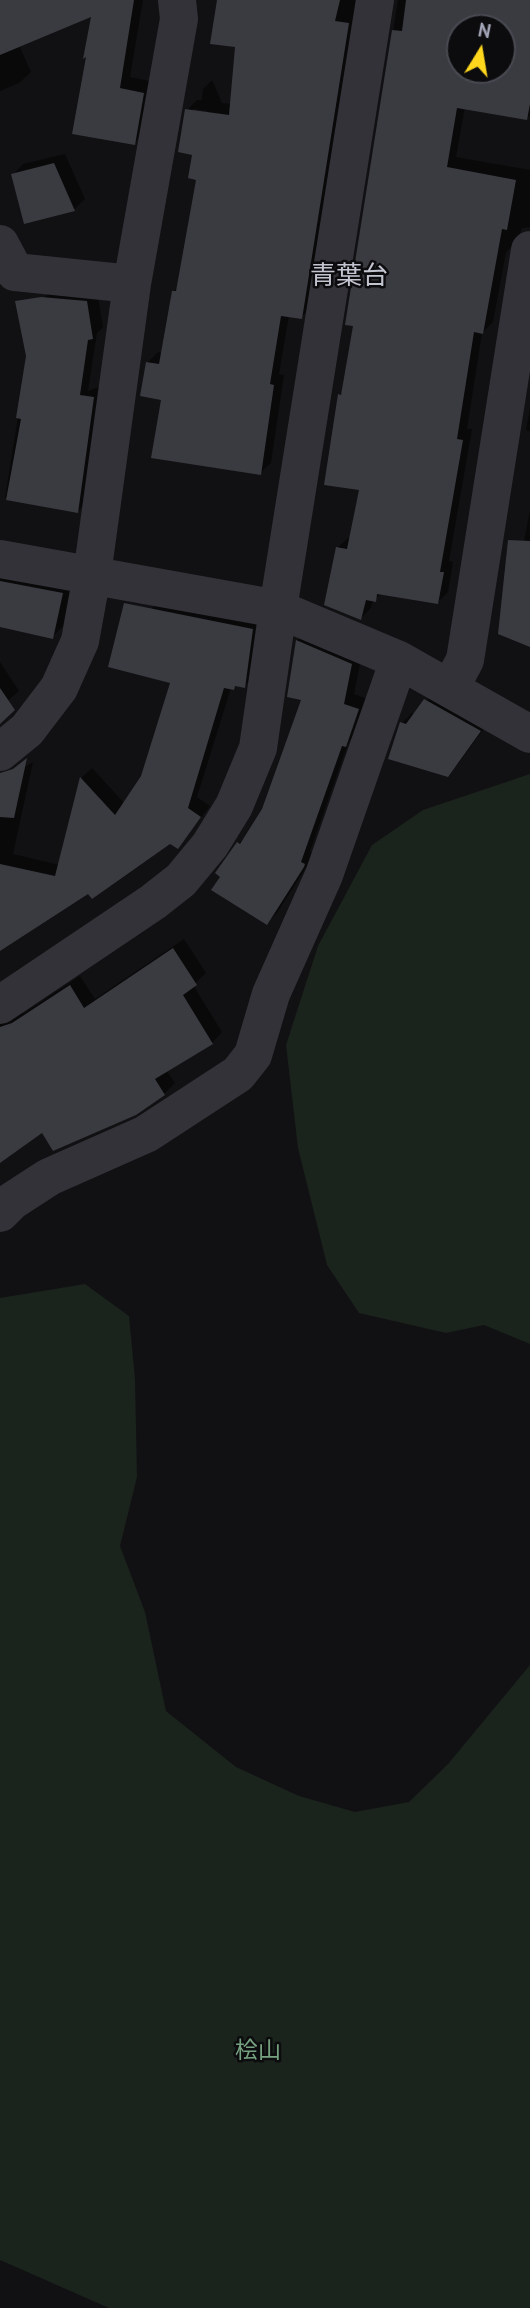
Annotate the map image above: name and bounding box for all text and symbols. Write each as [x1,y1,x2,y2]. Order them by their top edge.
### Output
north arrow [446,14,516,84]
text: N [476,17,493,43]
district label: 青葉台 [310,261,388,293]
park label: 桧山 [235,2037,281,2065]

